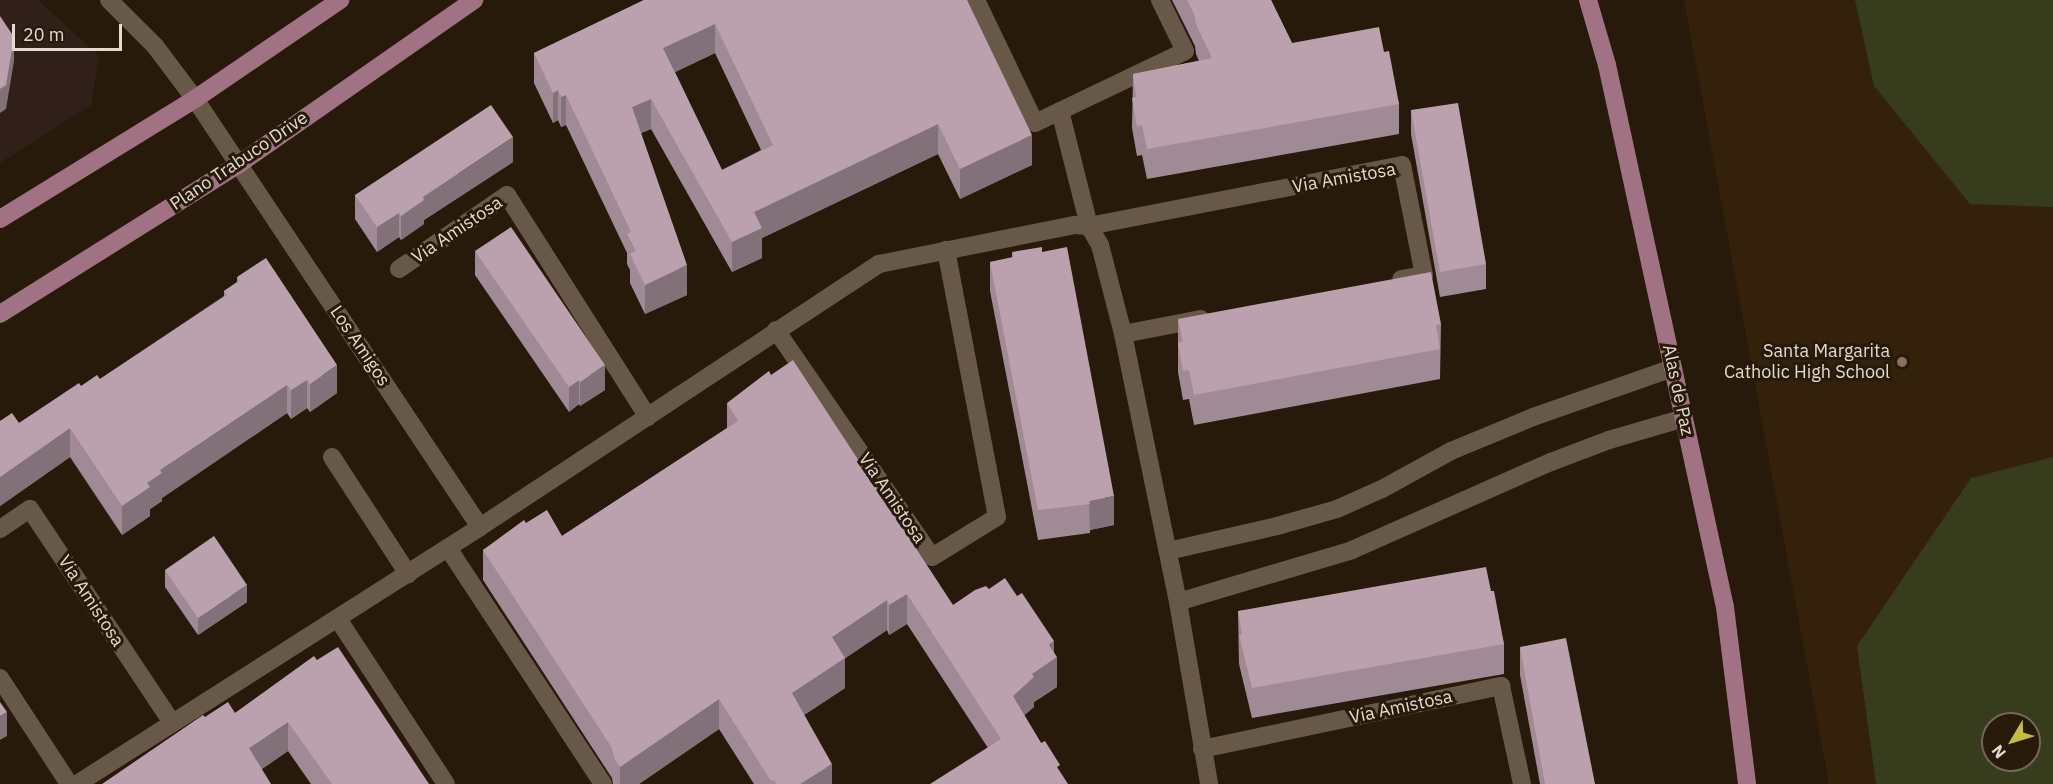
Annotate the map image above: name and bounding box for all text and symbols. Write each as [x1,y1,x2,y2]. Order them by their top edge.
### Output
scale bar [15,12,124,50]
text: 20 m [23,23,65,46]
street label: Plano Trabuco Drive [166,107,312,215]
street label: Via Amistosa [1291,158,1397,198]
street label: Via Amistosa [408,192,506,268]
street label: Los Amigos [325,302,395,390]
place label: Santa Margarita Catholic High School [1724,341,1890,384]
street label: Alas de Paz [1658,343,1698,437]
marker: Santa Margarita Catholic High School [1895,355,1909,369]
street label: Via Amistosa [854,449,930,547]
street label: Via Amistosa [54,551,128,651]
street label: Via Amistosa [1348,686,1454,728]
north arrow [1981,712,2041,772]
text: N [1987,741,2010,763]

